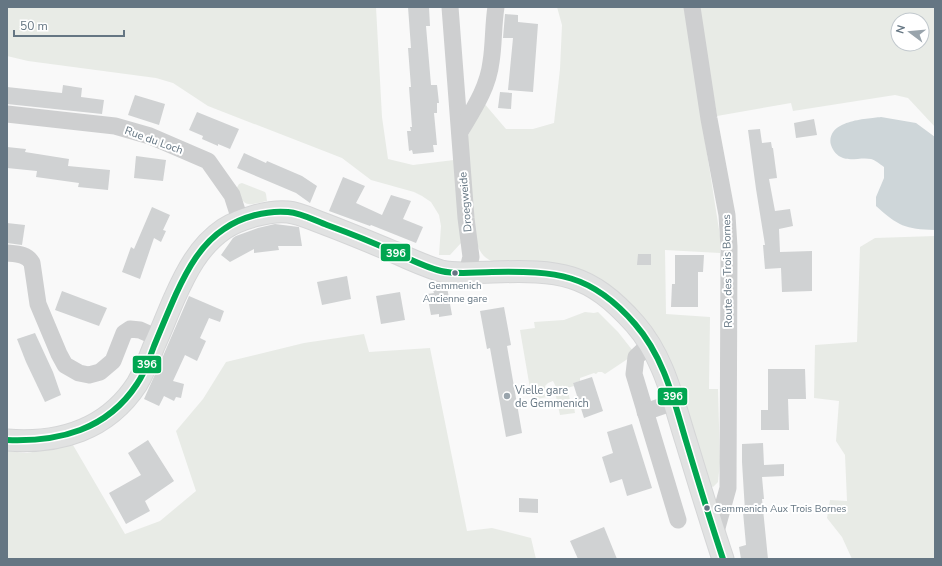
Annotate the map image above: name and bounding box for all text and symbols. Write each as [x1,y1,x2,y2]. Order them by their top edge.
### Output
scale bar [14,12,124,38]
north arrow [890,12,930,52]
text: 50 m [20,18,48,34]
text: N [893,23,909,35]
street label: Rue du Loch [123,123,185,158]
street label: Droegweide [455,171,476,233]
street label: Route des Trois Bornes [719,214,736,328]
line badge: 396 [380,243,411,262]
text: 396 [386,246,406,261]
marker: Gemmenich Ancienne gare [450,268,460,278]
place label: Gemmenich Ancienne gare [423,279,487,306]
line badge: 396 [132,355,162,374]
text: 396 [137,357,157,372]
place label: Vielle gare de Gemmenich [514,383,589,411]
line badge: 396 [657,387,688,406]
text: 396 [663,389,683,404]
marker: Vielle gare de Gemmenich [502,391,512,401]
place label: Gemmenich Aux Trois Bornes [714,502,847,516]
marker: Gemmenich Aux Trois Bornes [702,503,712,513]

